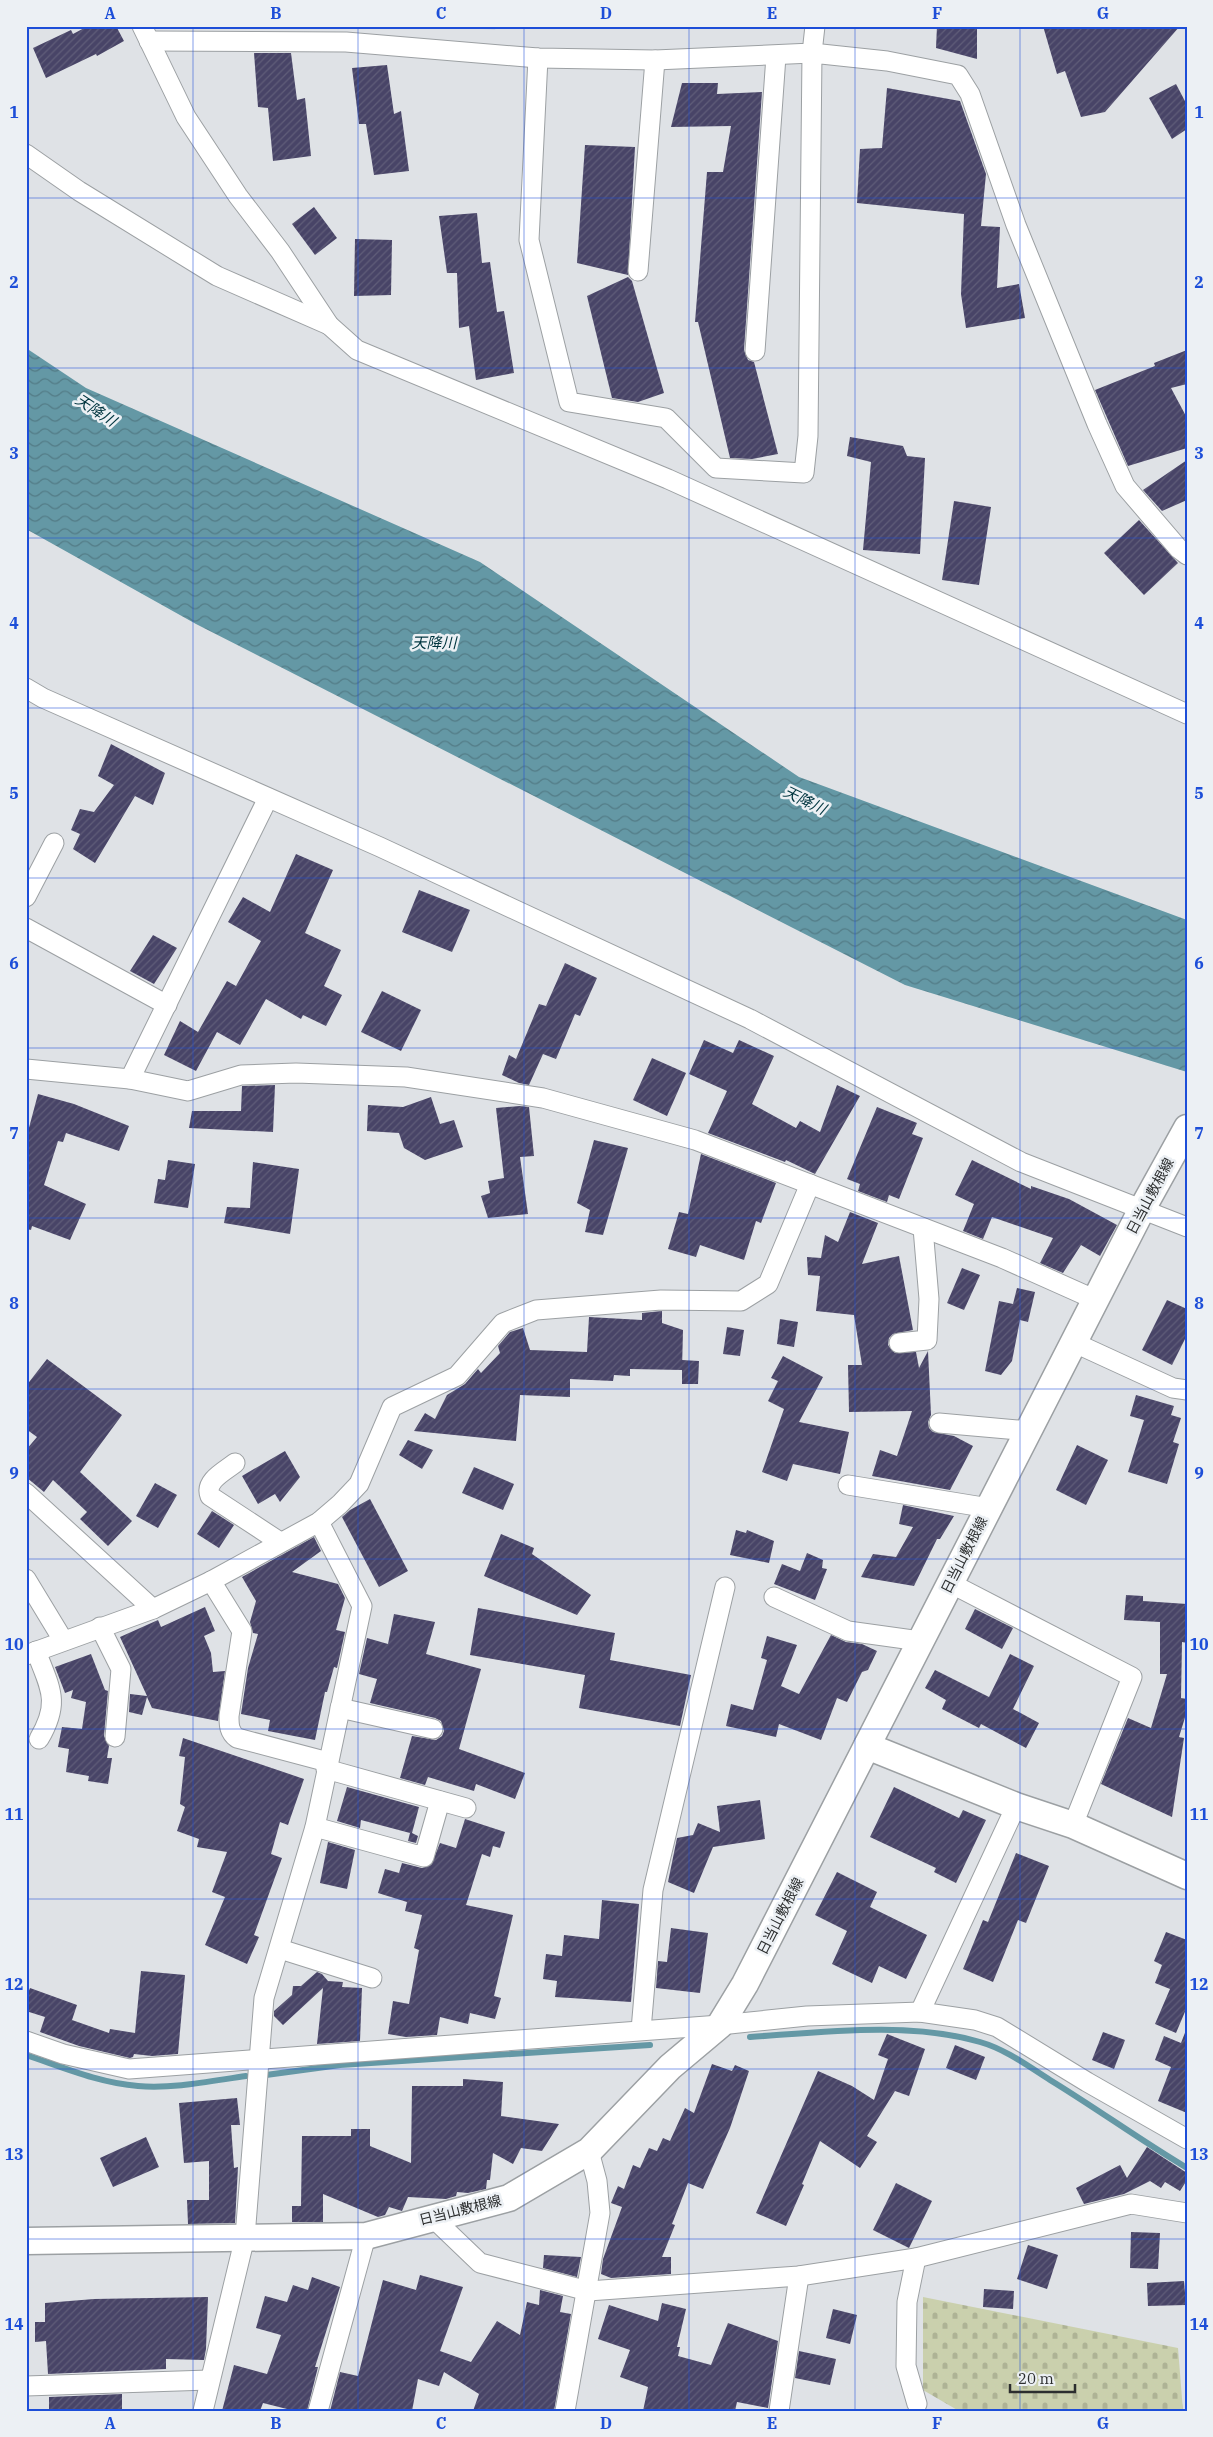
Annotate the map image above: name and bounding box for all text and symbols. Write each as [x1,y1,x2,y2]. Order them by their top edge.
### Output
text: A [104,3,116,23]
text: B [270,3,282,23]
text: C [436,3,446,23]
text: D [600,3,612,23]
text: E [767,3,777,23]
text: F [932,3,942,23]
text: G [1097,3,1109,23]
text: 1 [9,102,19,122]
text: 1 [1194,102,1204,122]
text: 2 [9,272,19,292]
text: 2 [1194,272,1204,292]
water label: 天降川 [72,390,122,431]
text: 3 [9,443,19,463]
text: 3 [1194,443,1204,463]
text: 4 [9,613,19,633]
text: 4 [1194,613,1204,633]
water label: 天降川 [411,633,458,652]
water label: 天降川 [781,782,831,819]
text: 5 [9,783,19,803]
text: 5 [1194,783,1204,803]
text: 6 [9,953,19,973]
text: 6 [1194,953,1204,973]
text: 7 [9,1123,19,1143]
text: 7 [1194,1123,1204,1143]
street label: 日当山敷根線 [1122,1155,1178,1237]
text: 8 [9,1293,19,1313]
text: 8 [1194,1293,1204,1313]
text: 9 [9,1463,19,1483]
text: 9 [1194,1463,1204,1483]
street label: 日当山敷根線 [937,1513,991,1597]
text: 10 [4,1634,24,1654]
text: 10 [1189,1634,1209,1654]
text: 11 [4,1804,24,1824]
text: 11 [1189,1804,1209,1824]
street label: 日当山敷根線 [753,1874,807,1958]
text: 12 [4,1974,24,1994]
text: 12 [1189,1974,1209,1994]
text: 13 [4,2144,24,2164]
text: 13 [1189,2144,1209,2164]
street label: 日当山敷根線 [417,2191,503,2229]
text: 14 [4,2314,24,2334]
text: 14 [1189,2314,1209,2334]
scale bar [1010,2362,1076,2394]
text: 20 m [1018,2369,1054,2388]
text: A [104,2413,116,2433]
text: B [270,2413,282,2433]
text: C [436,2413,446,2433]
text: D [600,2413,612,2433]
text: E [767,2413,777,2433]
text: F [932,2413,942,2433]
text: G [1097,2413,1109,2433]

